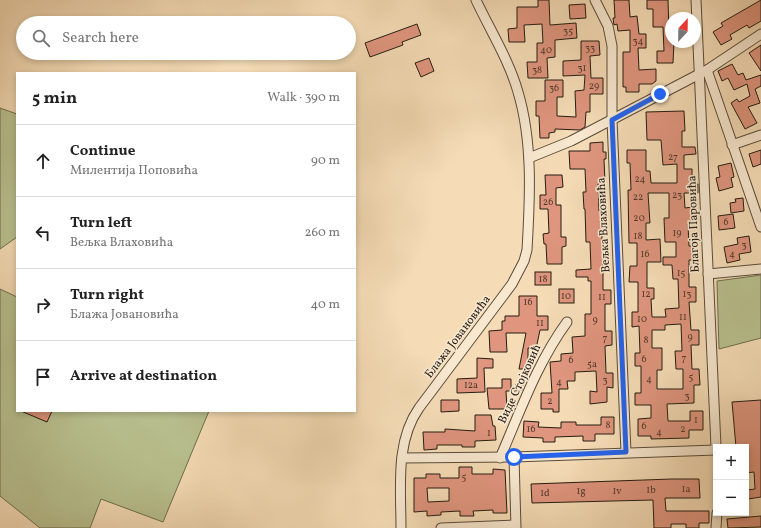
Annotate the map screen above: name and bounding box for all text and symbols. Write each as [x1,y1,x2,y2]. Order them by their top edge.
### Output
north arrow [665,12,701,48]
search box [16,16,356,60]
house number: 35 [563,24,573,38]
icon: search [30,27,52,49]
text: Search here [62,28,139,49]
house number: 34 [632,34,644,48]
house number: 33 [585,41,595,55]
house number: 40 [540,43,552,57]
house number: 31 [577,61,587,75]
house number: 38 [532,63,542,77]
house number: 29 [589,79,599,93]
house number: 36 [549,81,559,95]
route end [651,85,669,103]
text: 5 min [32,87,77,110]
text: Walk · 390 m [267,89,340,107]
text: Continue [70,141,135,162]
icon: ahead [32,150,54,172]
house number: 27 [668,150,678,164]
text: 90 m [311,152,340,170]
text: Милентија Поповића [70,162,198,180]
house number: 24 [634,172,646,186]
street label: Благоја Паровића [684,175,704,273]
street label: Вељка Влаховића [594,177,614,273]
house number: 23 [672,188,682,202]
house number: 22 [633,190,643,204]
house number: 26 [543,195,553,209]
house number: 20 [633,211,645,225]
text: Turn left [70,213,132,234]
house number: 6 [723,215,729,229]
icon: left [32,222,54,244]
text: 260 m [305,224,340,242]
house number: 19 [672,226,682,240]
house number: 18 [634,229,642,243]
text: Вељка Влаховића [70,234,173,252]
house number: 3 [741,238,747,252]
house number: 16 [641,247,649,261]
house number: 4 [729,247,735,261]
house number: 15 [677,266,686,280]
house number: 18 [539,272,547,286]
text: Turn right [70,285,144,306]
house number: 12 [641,287,651,301]
house number: 13 [682,287,692,301]
house number: 10 [561,289,571,303]
house number: 11 [598,290,606,304]
street label: Блажа Јовановића [421,292,495,382]
icon: right [32,294,54,316]
house number: 16 [524,295,532,309]
text: 40 m [311,296,340,314]
text: Блажа Јовановића [70,306,179,324]
house number: 11 [679,310,687,324]
house number: 10 [637,312,647,326]
house number: 9 [592,313,598,327]
house number: 11 [536,316,544,330]
house number: 9 [687,330,693,344]
house number: 7 [603,331,608,345]
house number: 8 [643,333,649,347]
street label: Виде Стојковић [495,342,545,426]
house number: 7 [682,351,687,365]
house number: 6 [641,352,647,366]
house number: 6 [568,353,574,367]
house number: 5a [587,357,597,371]
icon: arrive [32,366,54,388]
text: Arrive at destination [70,366,217,387]
house number: 5 [689,370,694,384]
house number: 4 [646,372,652,386]
house number: 3 [602,373,608,387]
house number: 4 [556,375,562,389]
house number: 12a [464,378,478,392]
house number: 3 [684,389,690,403]
house number: 2 [547,394,553,408]
house number: 1 [694,413,698,427]
house number: 8 [605,418,611,432]
house number: 6 [641,419,647,433]
house number: 16 [527,422,535,436]
house number: 2 [680,422,686,436]
house number: 4 [656,425,662,439]
house number: 1 [487,426,491,440]
map controls [713,444,749,516]
button: + [713,444,749,480]
route start [505,448,523,466]
house number: 5 [462,470,467,484]
button: − [713,480,749,516]
house number: 1a [682,482,690,496]
house number: 1b [646,483,656,497]
house number: 1g [577,484,586,498]
house number: 1v [612,484,622,498]
house number: 1d [540,486,550,500]

